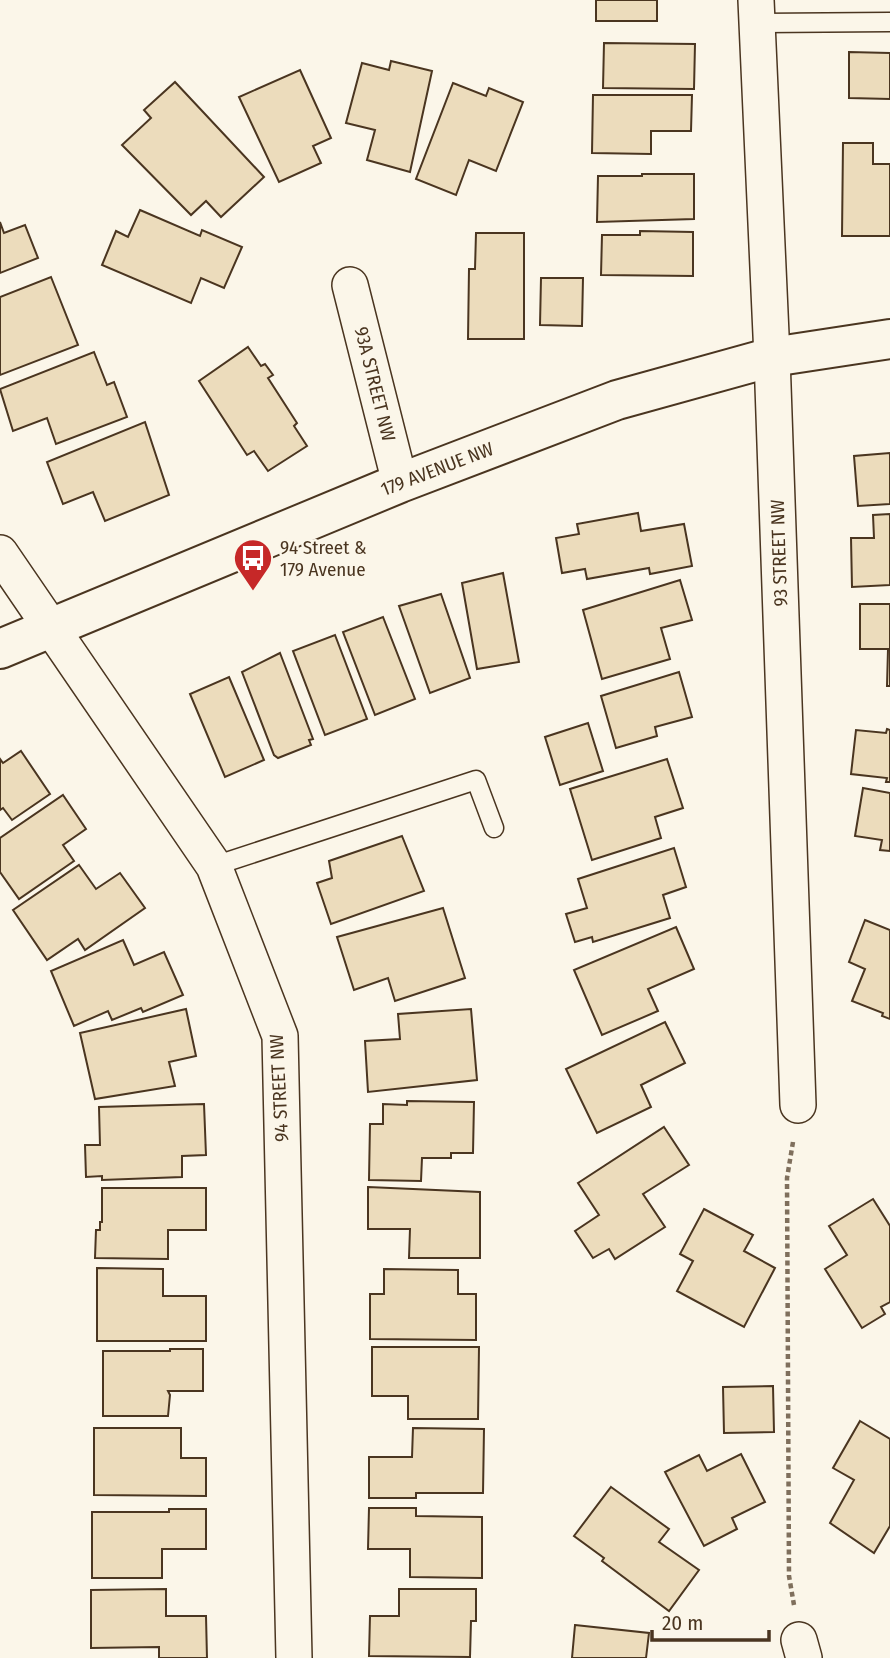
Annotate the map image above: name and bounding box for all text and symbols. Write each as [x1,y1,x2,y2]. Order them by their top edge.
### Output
street label: 93A STREET NW [350,325,400,443]
street label: 179 AVENUE NW [377,437,497,501]
street label: 93 STREET NW [766,499,792,607]
place label: 94 Street & 179 Avenue [280,536,367,581]
bus stop icon: 94 Street & 179 Avenue [232,537,274,592]
street label: 94 STREET NW [265,1034,293,1142]
scale bar [652,1598,769,1642]
text: 20 m [662,1610,703,1636]

